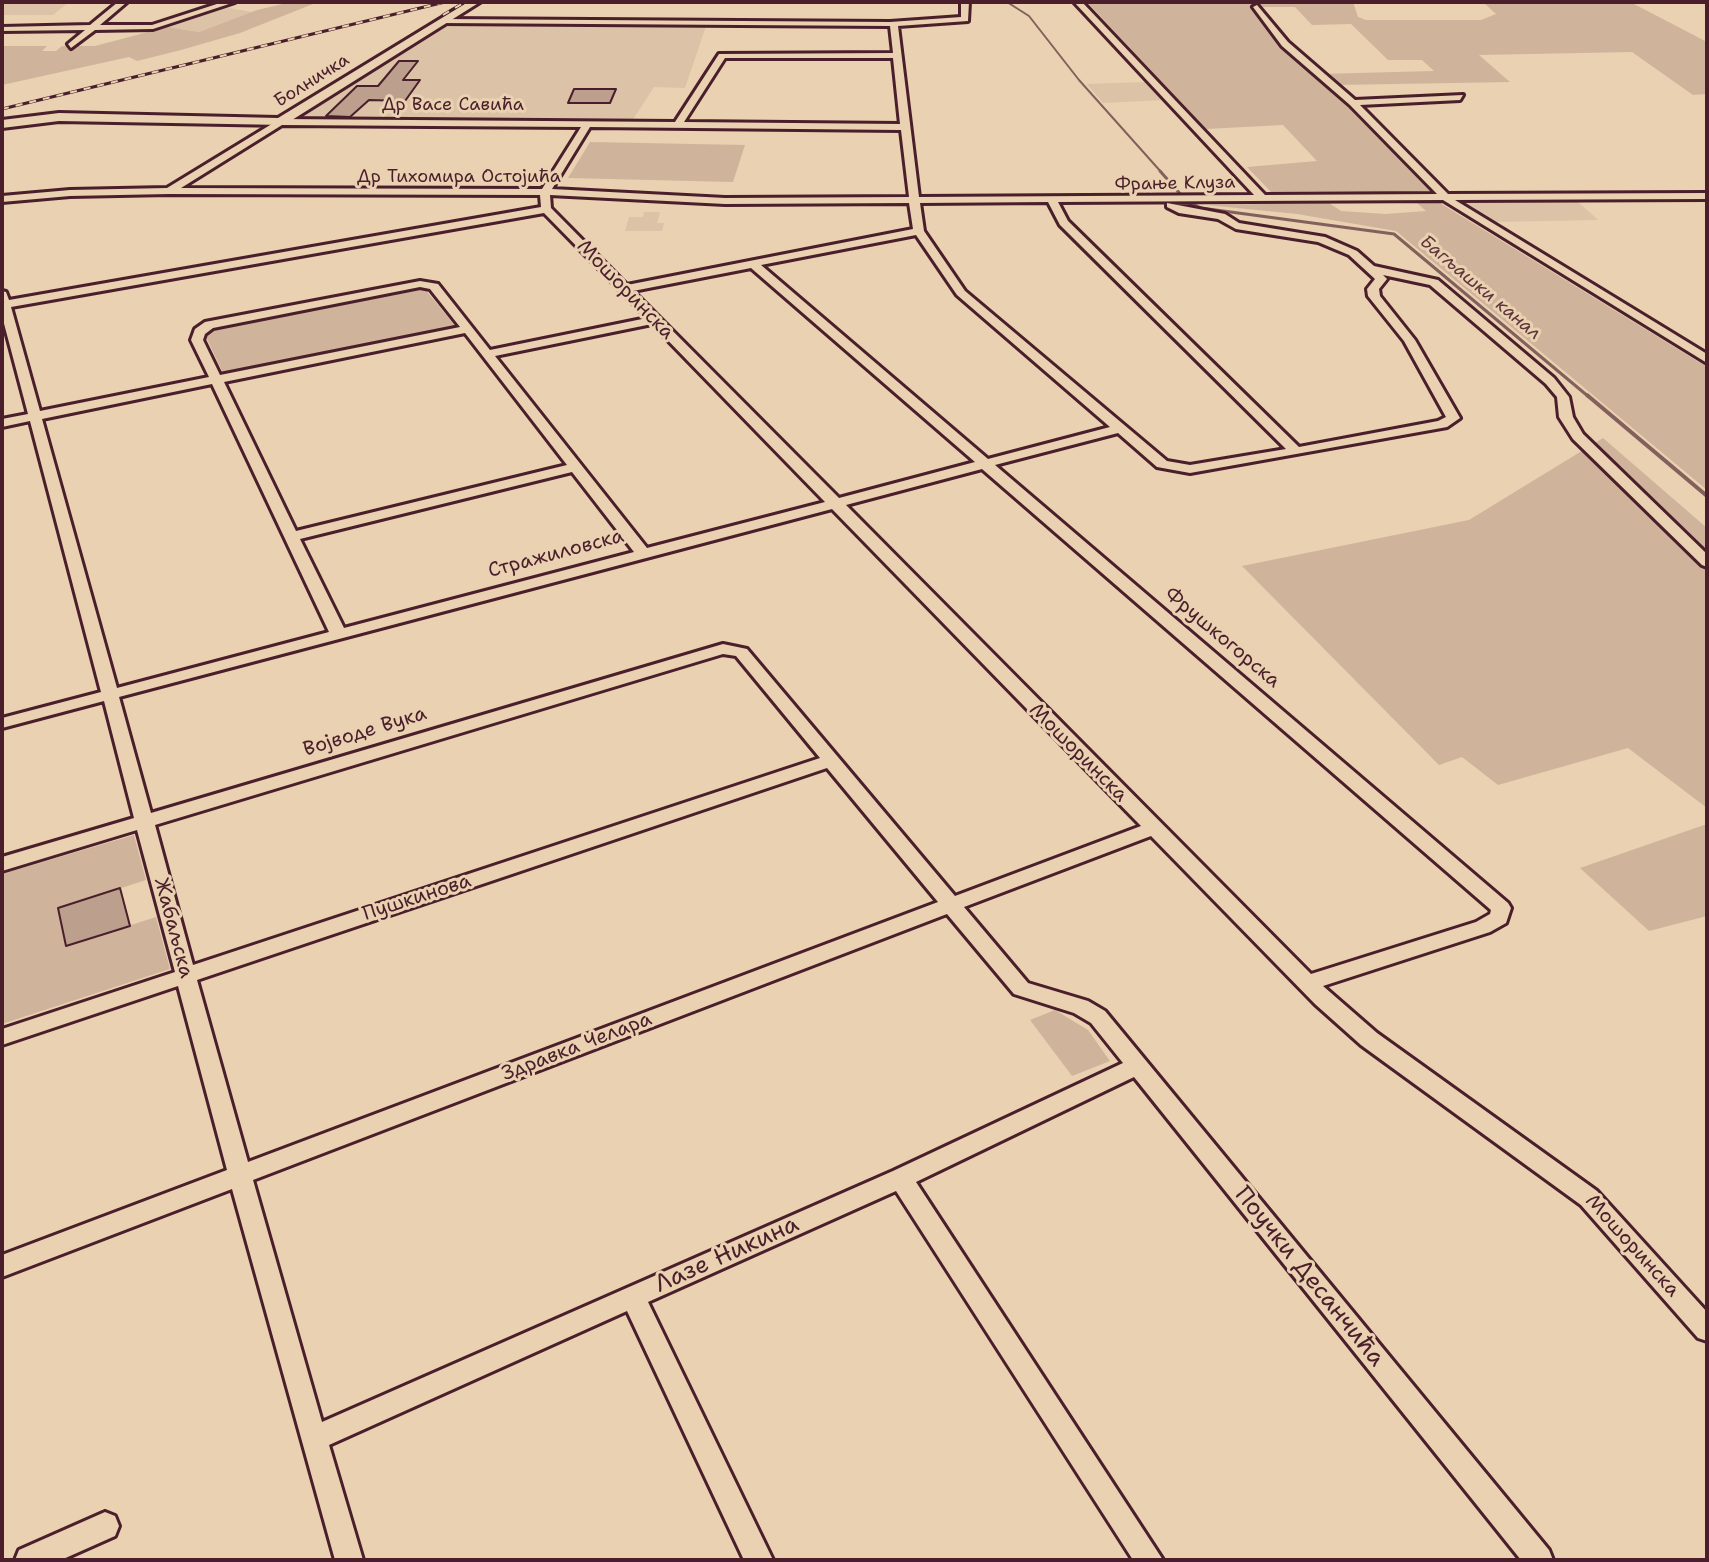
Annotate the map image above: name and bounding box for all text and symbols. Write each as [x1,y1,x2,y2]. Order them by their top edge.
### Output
street label: Болничка [270,49,354,113]
street label: Др Васе Савића [382,94,524,116]
street label: Др Тихомира Остојића [357,166,561,188]
street label: Фрање Клуза [1114,172,1236,196]
water label: Багљашки канал [1415,231,1545,345]
street label: Мошоринска [571,235,679,345]
street label: Стражиловска [485,524,627,584]
street label: Фрушкогорска [1159,582,1285,694]
street label: Мошоринска [1024,699,1132,807]
street label: Војводе Вука [300,702,430,762]
street label: Пушкинова [360,869,474,927]
street label: Жабаљска [148,875,198,981]
street label: Здравка Челара [499,1007,655,1087]
street label: Поучки Десанчића [1228,1181,1390,1373]
street label: Мошоринска [1580,1190,1684,1302]
street label: Лазе Никина [651,1210,803,1300]

